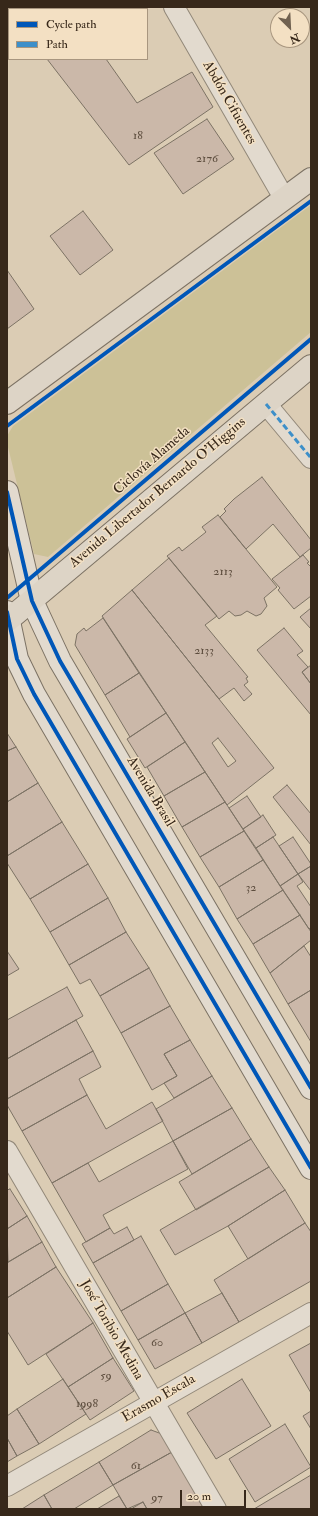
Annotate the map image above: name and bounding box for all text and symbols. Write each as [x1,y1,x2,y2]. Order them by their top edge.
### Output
legend [8,8,148,60]
north arrow [270,8,310,48]
text: Cycle path [46,17,96,32]
text: N [288,31,302,46]
text: Path [46,37,68,52]
street label: Abdón Cifuentes [198,58,260,148]
house number: 18 [133,129,143,143]
house number: 2176 [196,152,218,166]
street label: Avenida Libertador Bernardo O'Higgins [66,414,250,572]
street label: Ciclovía Alameda [110,423,194,499]
house number: 2113 [213,565,233,579]
house number: 2133 [194,644,214,658]
street label: Avenida Brasil [122,754,178,830]
house number: 32 [246,881,256,895]
street label: José Toribio Medina [76,1277,146,1383]
house number: 60 [151,1336,163,1350]
house number: 59 [100,1369,112,1383]
street label: Erasmo Escala [119,1371,199,1427]
house number: 1998 [76,1397,98,1411]
house number: 61 [131,1459,141,1473]
scale bar [182,1482,248,1508]
text: 20 m [187,1489,211,1504]
house number: 97 [151,1491,163,1505]

